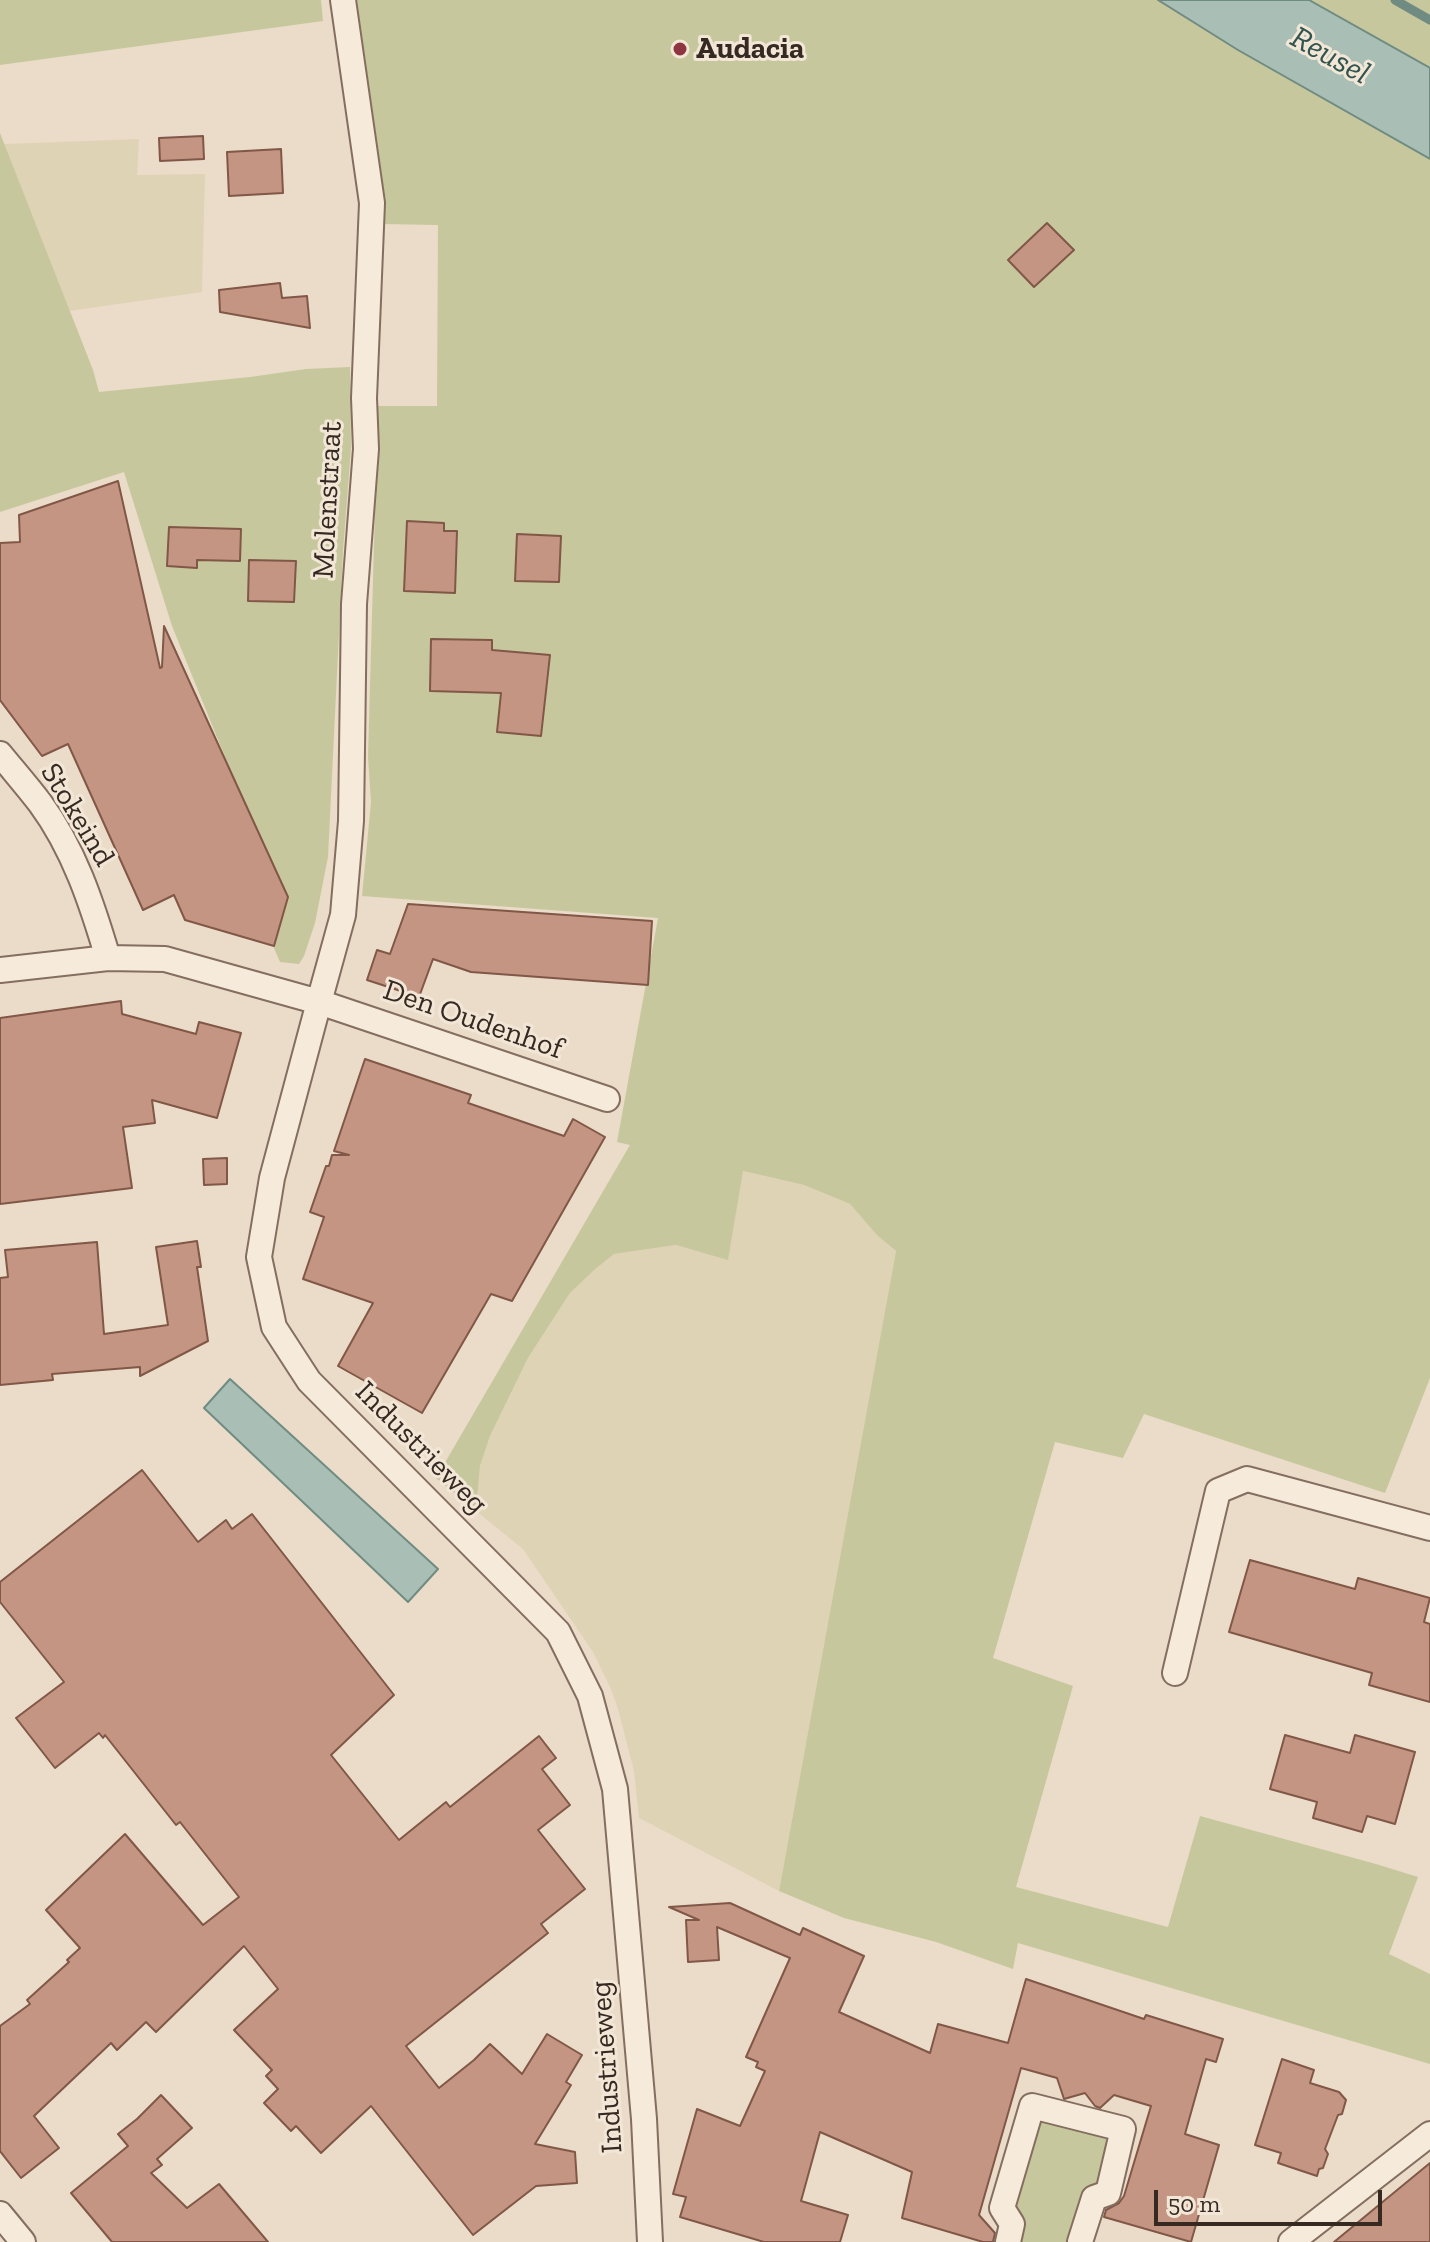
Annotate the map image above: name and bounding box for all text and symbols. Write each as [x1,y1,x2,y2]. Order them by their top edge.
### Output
water label: Reusel [1284,19,1376,93]
place label: Audacia [696,31,804,67]
marker: Audacia [671,40,689,58]
street label: Molenstraat [306,420,350,580]
street label: Stokeind [32,757,122,873]
street label: Den Oudenhof [379,972,567,1068]
street label: Industrieweg [347,1374,495,1522]
street label: Industrieweg [583,1980,631,2154]
scale bar [1158,2174,1386,2224]
text: 50 m [1168,2189,1220,2218]

